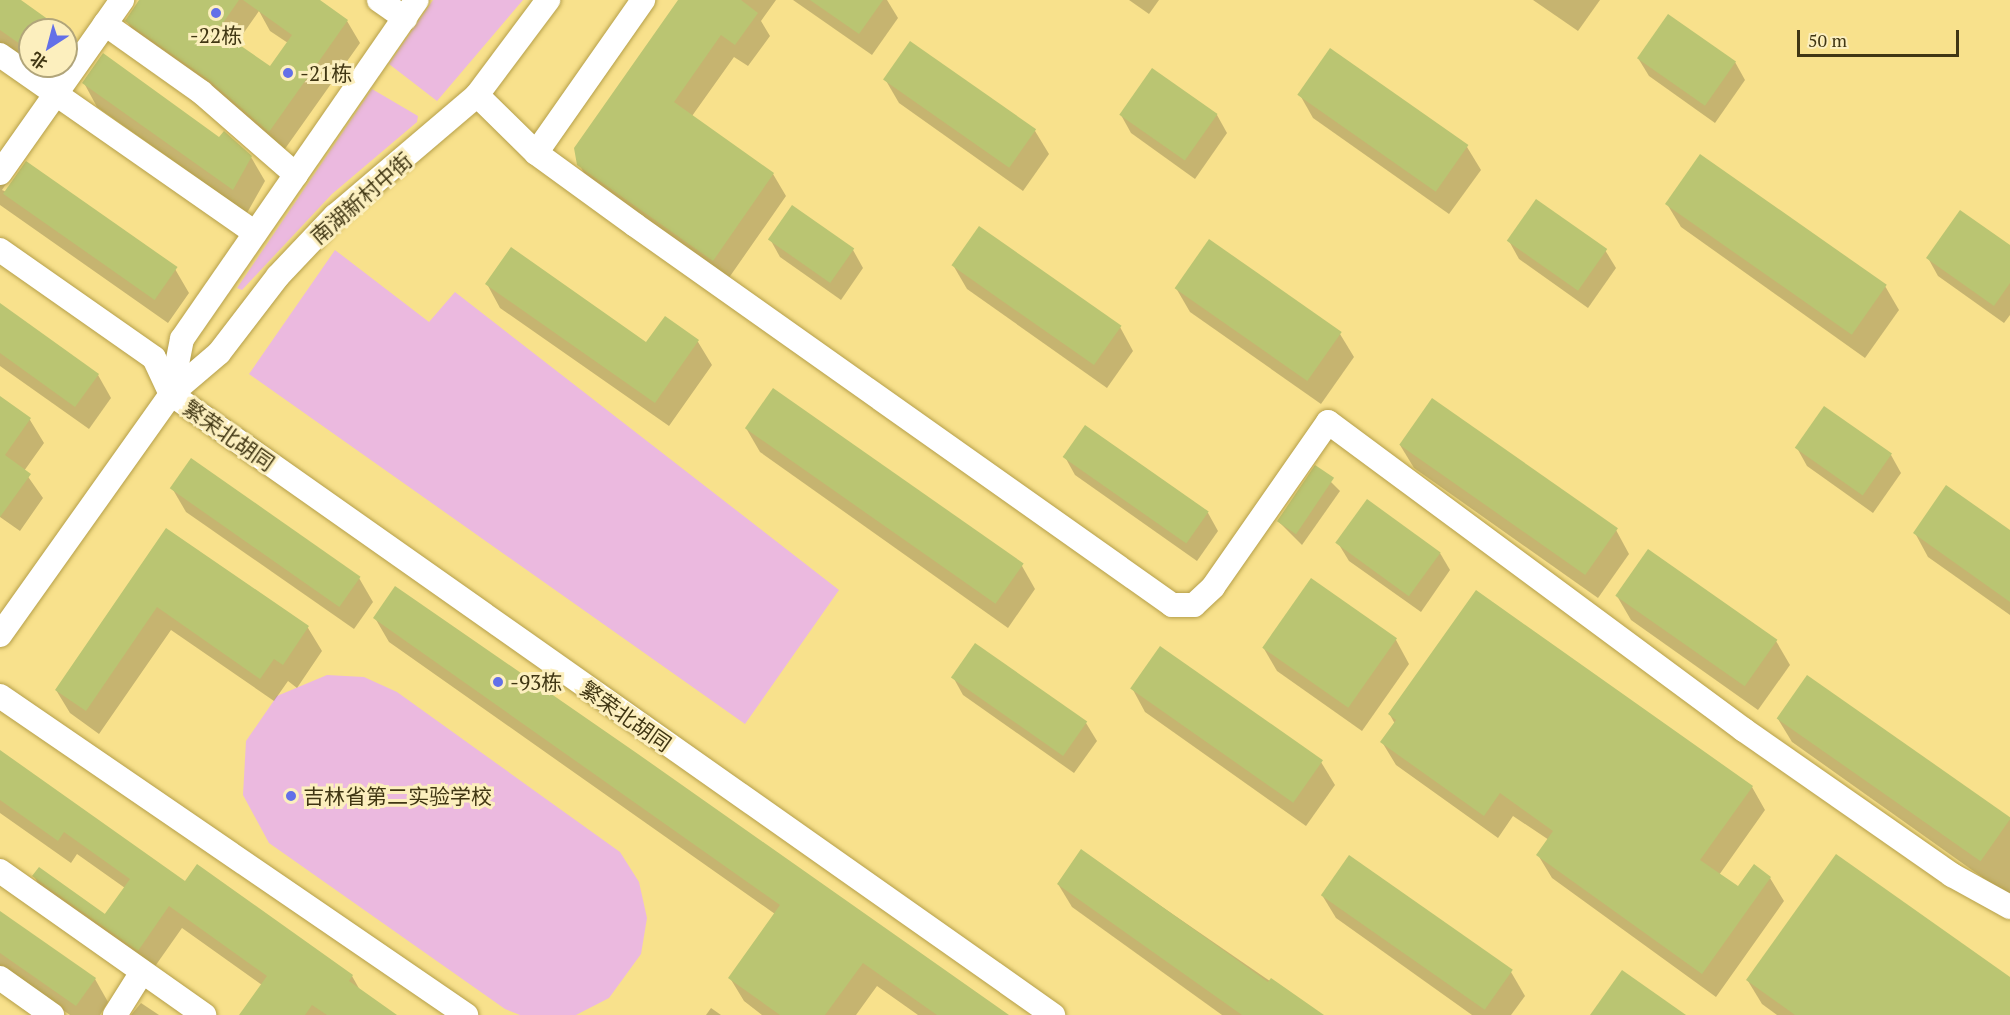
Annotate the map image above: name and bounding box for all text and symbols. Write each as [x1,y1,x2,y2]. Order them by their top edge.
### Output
marker: -22栋 [209,6,223,20]
north arrow [18,18,78,78]
scale bar [1800,18,1962,56]
place label: -22栋 [190,22,242,48]
text: 50 m [1808,28,1847,52]
text: 北 [26,47,52,75]
place label: -21栋 [300,60,352,86]
marker: -21栋 [281,66,295,80]
street label: 南湖新村中街 [305,147,417,249]
street label: 繁荣北胡同 [179,395,279,475]
place label: -93栋 [510,669,562,695]
marker: -93栋 [491,675,505,689]
street label: 繁荣北胡同 [576,676,676,756]
place label: 吉林省第二实验学校 [303,783,492,809]
marker: 吉林省第二实验学校 [284,789,298,803]

